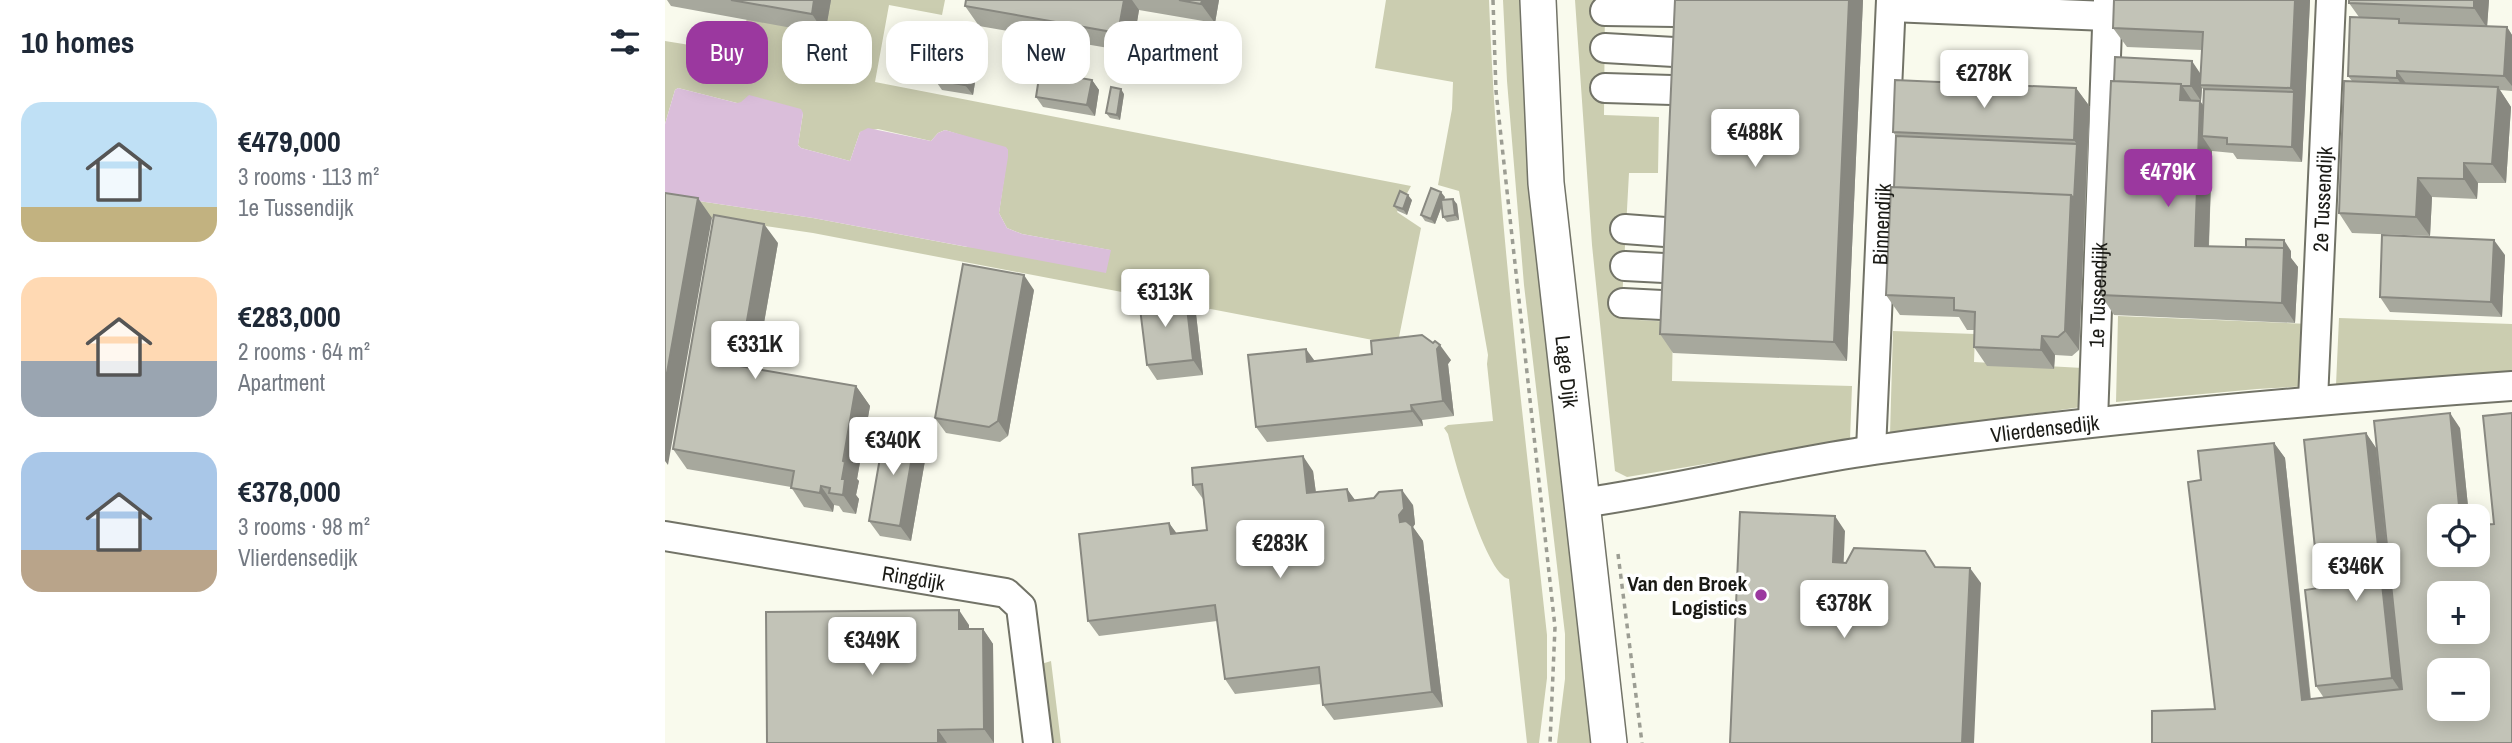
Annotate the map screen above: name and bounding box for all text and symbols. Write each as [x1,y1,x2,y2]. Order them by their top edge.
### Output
chip: Buy [686,21,768,84]
chip: Rent [782,21,872,84]
chip: Filters [886,21,988,84]
chip: New [1002,21,1090,84]
chip: Apartment [1104,21,1242,84]
text: 10 homes [21,22,135,62]
icon: filters [606,23,644,61]
pin: €278K [1935,50,2033,110]
text: €278K [1956,57,2012,88]
pin: €488K [1706,110,1804,169]
text: €488K [1727,116,1783,147]
text: €479,000 [238,121,341,161]
icon: home [77,130,161,214]
street label: 2e Tussendijk [2305,145,2339,253]
pin: €479K [2119,150,2217,209]
text: €479K [2140,156,2196,187]
text: 3 rooms · 113 m² [238,161,379,192]
street label: Binnendijk [1865,183,1897,266]
text: 1e Tussendijk [238,192,353,223]
street label: 1e Tussendijk [2081,241,2114,348]
pin: €313K [1116,270,1214,329]
text: €313K [1137,276,1193,307]
text: €283,000 [238,296,341,336]
icon: home [77,305,161,389]
pin: €331K [706,322,804,381]
text: €331K [727,328,783,359]
street label: Lage Dijk [1549,334,1586,410]
text: 2 rooms · 64 m² [238,336,370,367]
text: Apartment [238,367,325,398]
street label: Vlierdensedijk [1989,408,2101,449]
pin: €340K [844,418,942,477]
text: €340K [865,424,921,455]
text: €378,000 [238,471,341,511]
icon: home [77,480,161,564]
map controls [2427,504,2490,721]
button: locate [2427,504,2490,567]
text: 3 rooms · 98 m² [238,511,370,542]
pin: €283K [1231,520,1329,580]
text: €283K [1252,527,1308,558]
text: Vlierdensedijk [238,542,358,573]
pin: €346K [2307,544,2405,603]
text: €346K [2328,550,2384,581]
street label: Ringdijk [880,558,947,597]
place label: Van den Broek Logistics [1627,569,1747,622]
pin: €378K [1795,580,1893,640]
button: + [2427,581,2490,644]
marker: Van den Broek Logistics [1753,587,1769,603]
text: €378K [1816,587,1872,618]
pin: €349K [823,618,921,677]
text: €349K [844,624,900,655]
button: − [2427,658,2490,721]

